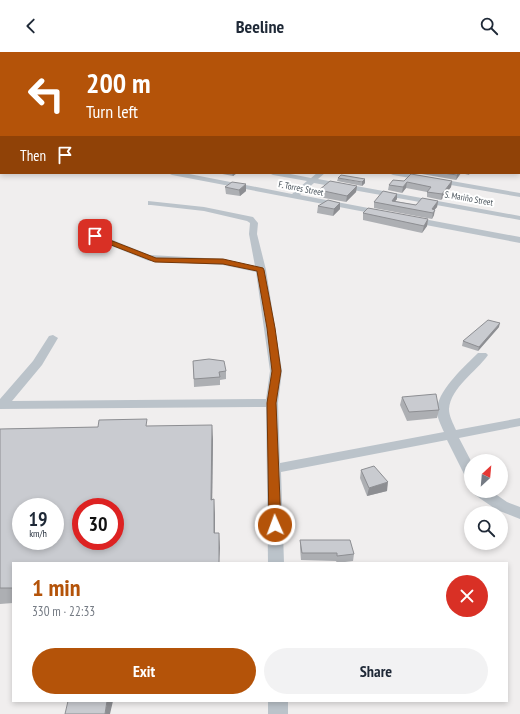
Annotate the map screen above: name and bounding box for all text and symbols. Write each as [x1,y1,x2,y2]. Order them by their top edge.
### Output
icon: back [20,15,42,37]
text: Beeline [236,15,284,38]
icon: search [478,15,500,37]
text: 200 m [86,64,150,101]
icon: left [20,68,72,120]
text: Turn left [86,100,138,123]
icon: arrive [54,144,76,166]
text: Then [20,146,46,165]
street label: F. Torres Street [278,178,325,198]
street label: S. Mariño Street [444,188,495,208]
pin [78,219,112,253]
icon: arrive [84,225,106,247]
north arrow [464,454,508,498]
map controls [464,454,508,550]
speed limit sign: 30 [72,498,124,550]
position arrow [254,504,296,546]
text: 19 [28,506,48,532]
button: search [464,506,508,550]
text: km/h [29,527,47,540]
text: 1 min [32,572,80,603]
button: close [446,575,488,617]
text: 330 m · 22:33 [32,603,95,620]
button: Exit [32,648,256,694]
button: Share [264,648,488,694]

